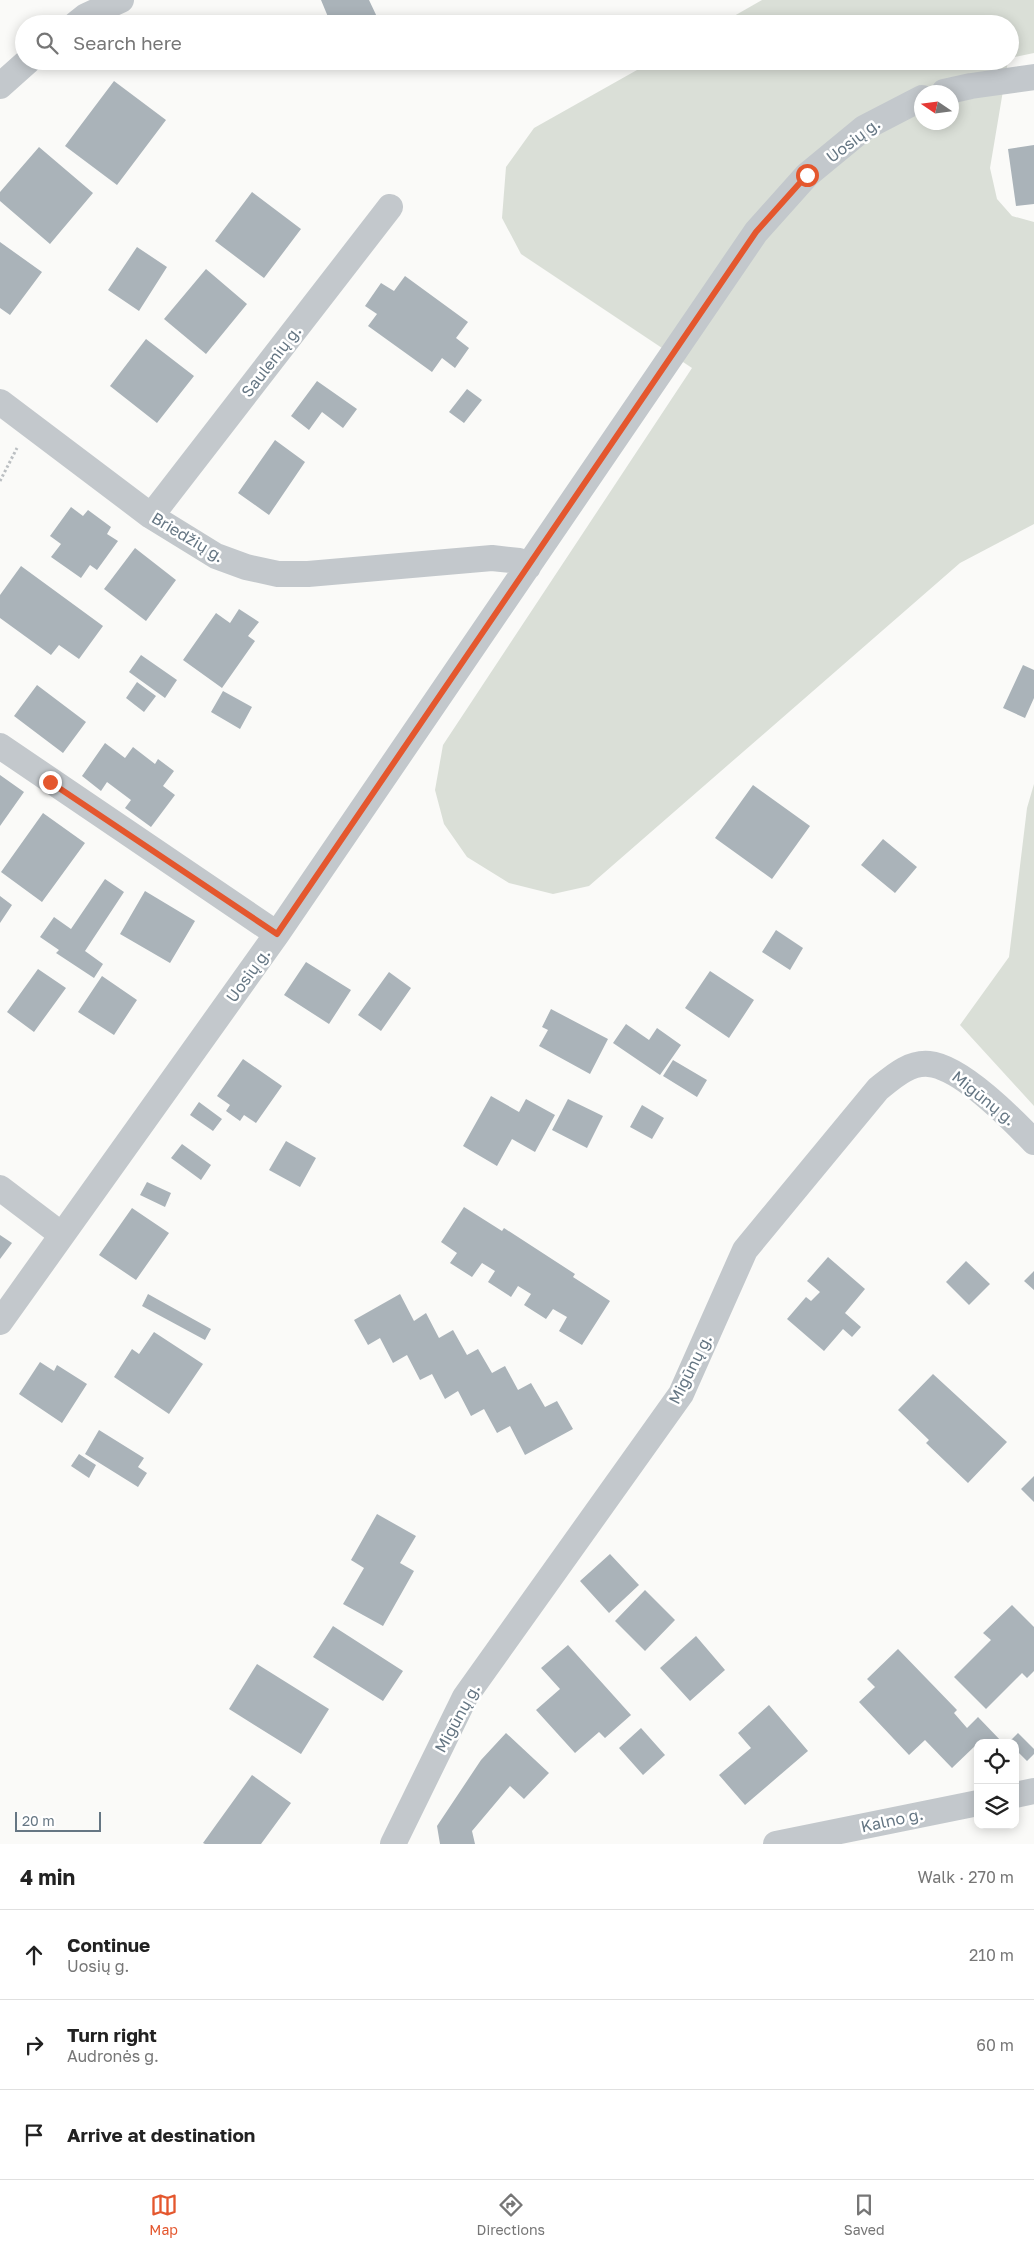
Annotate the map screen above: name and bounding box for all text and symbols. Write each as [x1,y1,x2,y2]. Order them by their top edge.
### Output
search box [15,15,1019,70]
icon: search [33,29,61,57]
text: Search here [73,31,182,54]
north arrow [914,85,959,130]
street label: Uosių g. [822,113,884,167]
route start [796,164,819,187]
street label: Saulenių g. [237,321,305,401]
street label: Briedžių g. [148,508,228,566]
route end [39,771,62,794]
street label: Uosių g. [222,944,274,1006]
street label: Migūnų g. [948,1066,1020,1130]
street label: Migūnų g. [664,1331,716,1407]
street label: Migūnų g. [430,1680,484,1756]
map controls [974,1739,1019,1829]
button: locate [974,1739,1019,1784]
button: layers [974,1784,1019,1829]
street label: Kalno g. [859,1804,925,1836]
scale bar [15,1809,101,1832]
text: 20 m [22,1812,55,1829]
text: 4 min [20,1864,75,1890]
text: Walk · 270 m [917,1867,1014,1887]
text: Continue [67,1933,150,1956]
icon: ahead [20,1941,48,1969]
text: 210 m [969,1945,1014,1965]
text: Uosių g. [67,1956,129,1976]
text: Turn right [67,2023,157,2046]
icon: right [20,2031,48,2059]
text: 60 m [976,2035,1014,2055]
text: Audronės g. [67,2046,159,2066]
icon: arrive [20,2121,48,2149]
text: Arrive at destination [67,2123,255,2146]
tab: Map [149,2191,178,2238]
tab: Directions [477,2191,545,2238]
tab: Saved [844,2191,885,2238]

